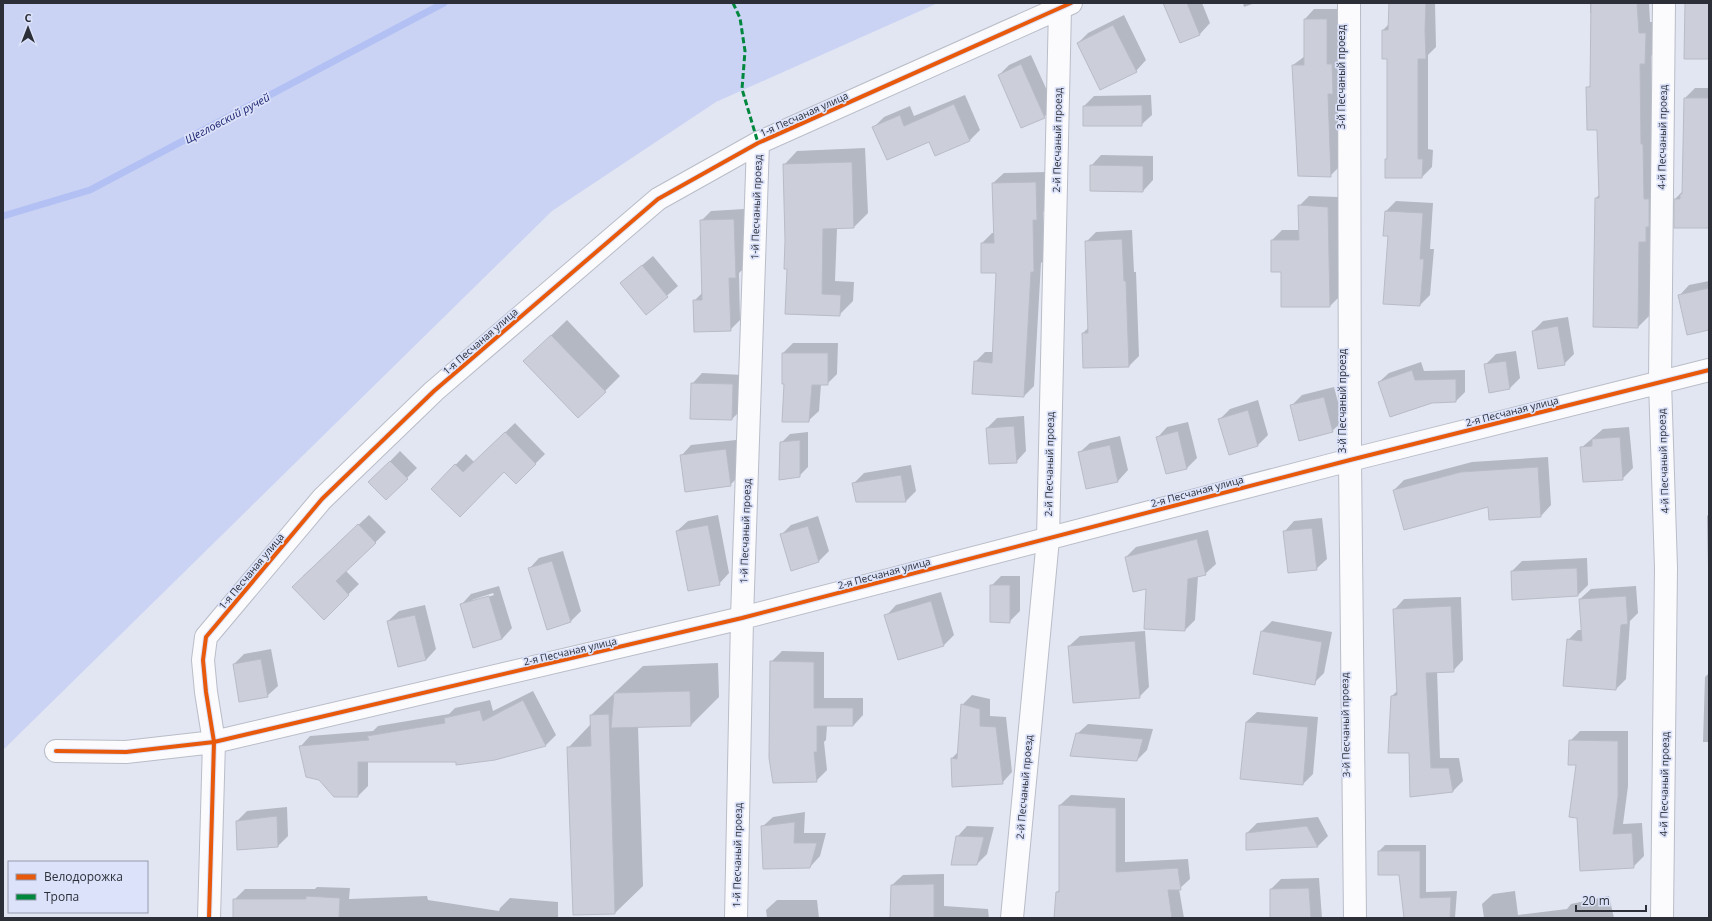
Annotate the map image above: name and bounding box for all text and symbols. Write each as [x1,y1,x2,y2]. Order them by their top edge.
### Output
north arrow [8,8,48,48]
text: С [24,10,32,25]
street label: 3-й Песчаный проезд [1334,24,1348,129]
street label: 4-й Песчаный проезд [1654,84,1670,189]
street label: 2-й Песчаный проезд [1049,87,1065,192]
street label: 1-я Песчаная улица [758,88,850,140]
water label: Щегловский ручей [182,89,273,147]
street label: 1-й Песчаный проезд [747,154,765,260]
street label: 1-я Песчаная улица [439,304,521,378]
street label: 3-й Песчаный проезд [1335,348,1349,453]
street label: 2-я Песчаная улица [1464,393,1560,429]
street label: 4-й Песчаный проезд [1654,408,1672,514]
street label: 2-й Песчаный проезд [1041,411,1057,516]
street label: 2-я Песчаная улица [1149,472,1245,510]
street label: 1-й Песчаный проезд [736,478,754,584]
street label: 1-я Песчаная улица [215,530,287,612]
street label: 2-я Песчаная улица [836,554,932,592]
street label: 2-я Песчаная улица [522,633,618,669]
street label: 3-й Песчаный проезд [1337,672,1353,777]
street label: 4-й Песчаный проезд [1656,731,1672,836]
street label: 2-й Песчаный проезд [1012,734,1036,840]
street label: 1-й Песчаный проезд [729,802,745,907]
legend [8,861,148,913]
text: Велодорожка [44,868,123,885]
scale bar [1576,887,1646,913]
text: Тропа [44,888,79,905]
text: 20 m [1582,892,1610,909]

